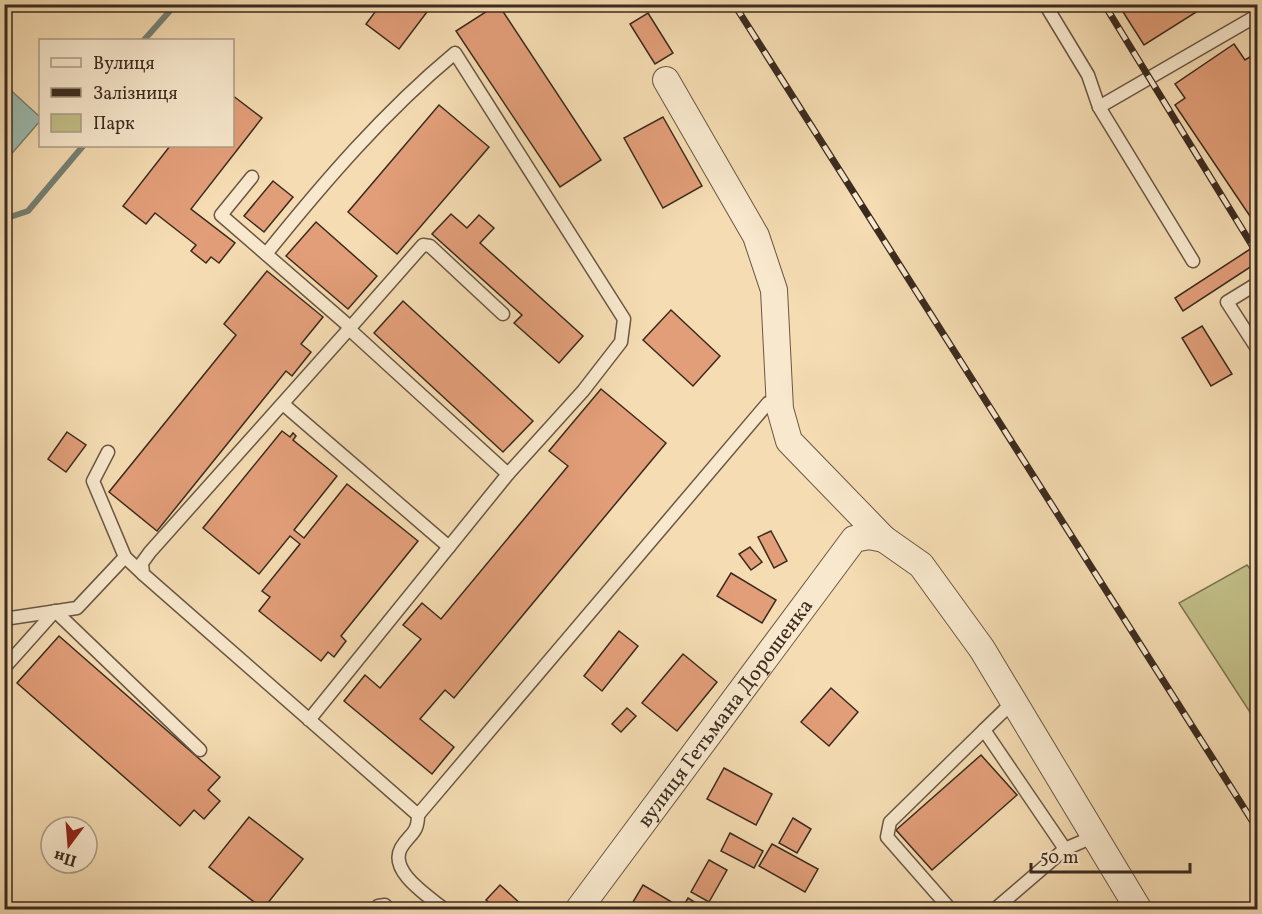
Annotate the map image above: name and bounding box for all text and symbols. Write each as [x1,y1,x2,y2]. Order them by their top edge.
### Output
legend [39,39,234,147]
text: Вулиця [93,52,155,77]
text: Залізниця [93,82,178,107]
text: Парк [93,112,135,137]
street label: вулиця Гетьмана Дорошенка [631,593,821,834]
north arrow [39,815,99,875]
scale bar [1031,836,1190,874]
text: Пн [51,844,79,871]
text: 50 m [1040,846,1079,871]

